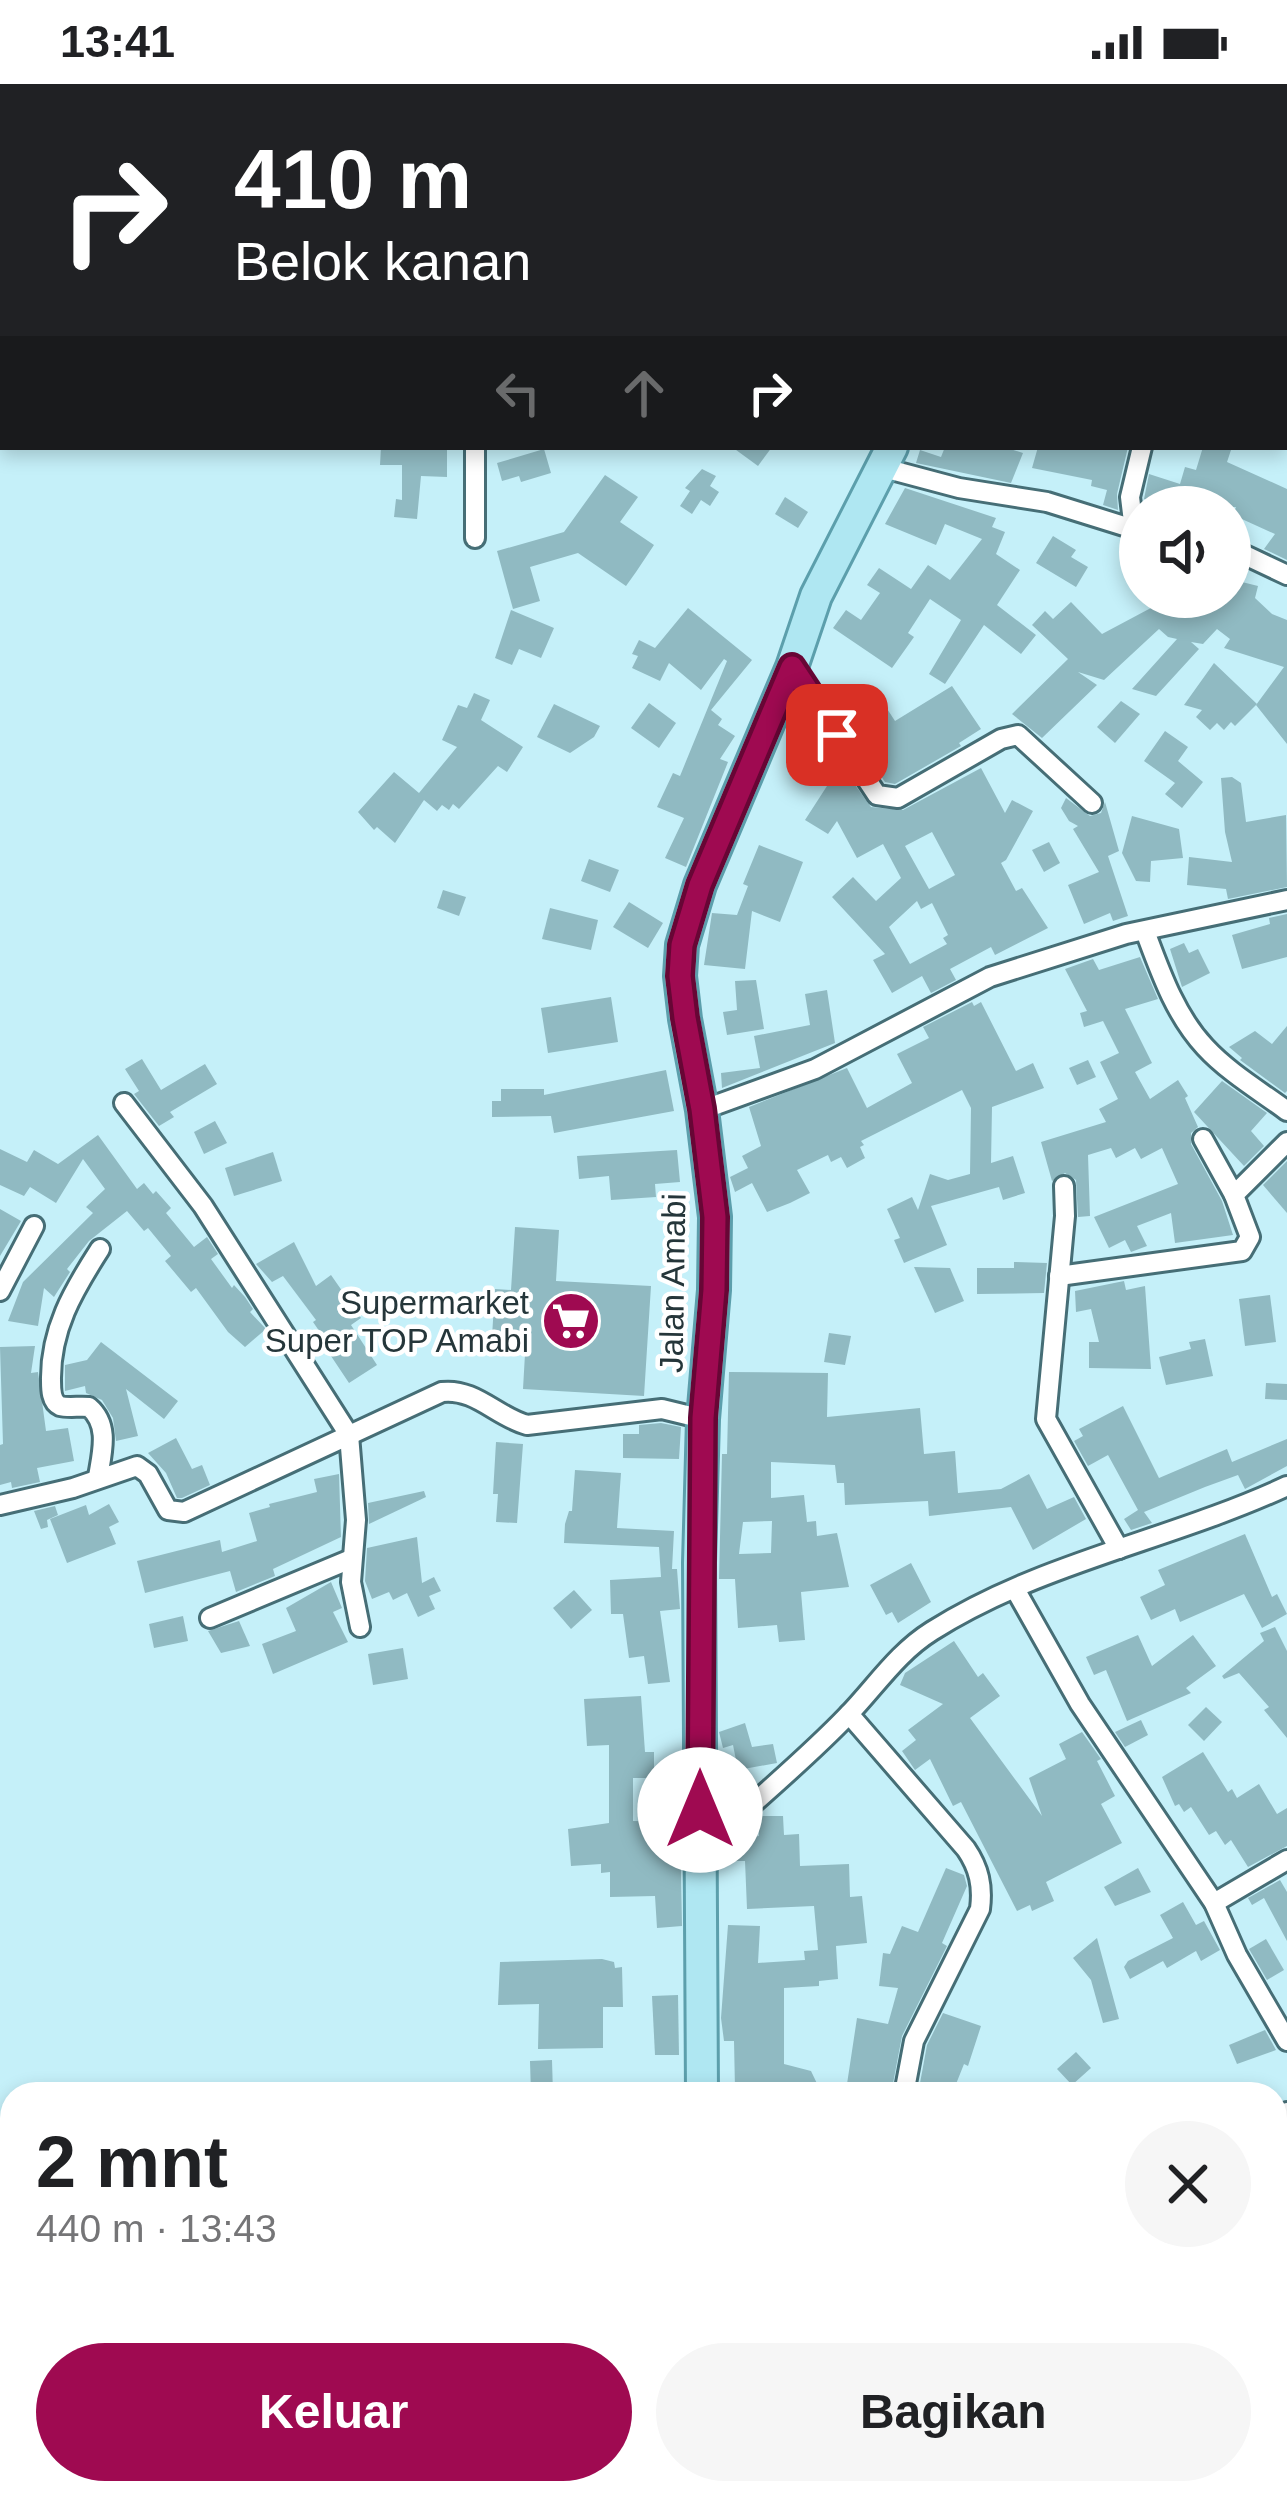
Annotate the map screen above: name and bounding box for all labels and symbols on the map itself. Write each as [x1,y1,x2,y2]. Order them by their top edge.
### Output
pin [786,684,888,786]
street label: Jalan Amabi [652,1193,693,1373]
place label: Supermarket Super TOP Amabi [265,1284,529,1359]
supermarket icon: Supermarket Super TOP Amabi [540,1290,602,1352]
position arrow [637,1747,763,1873]

